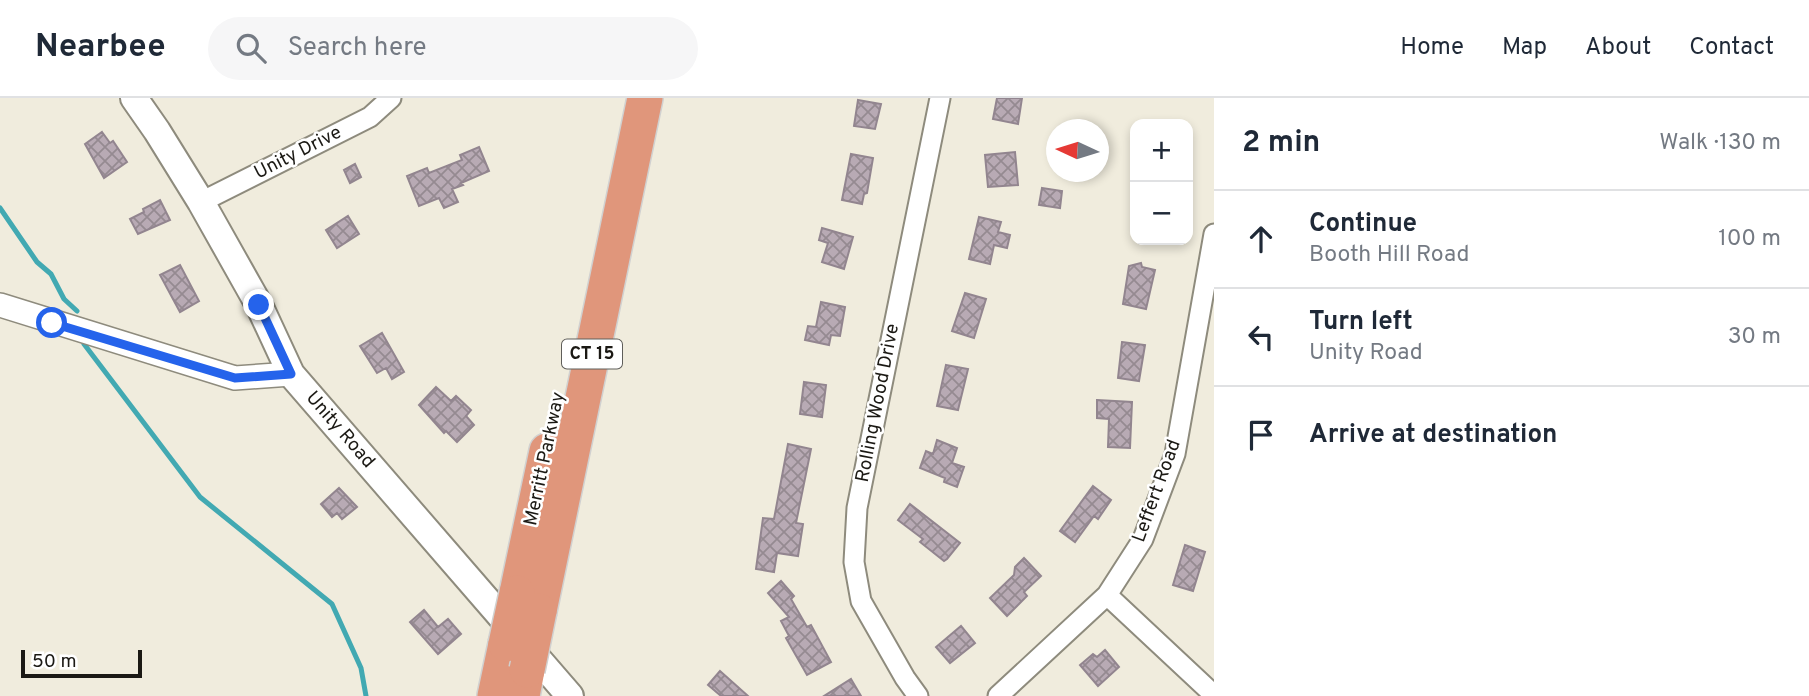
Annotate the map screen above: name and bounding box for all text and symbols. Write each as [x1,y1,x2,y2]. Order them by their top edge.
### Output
search box [208,17,698,80]
text: Nearbee [35,27,166,69]
icon: search [232,29,270,67]
text: Search here [288,32,427,65]
text: Home [1400,33,1464,63]
text: Map [1502,33,1547,63]
text: About [1585,33,1651,63]
text: Contact [1689,33,1774,63]
north arrow [1046,119,1109,182]
map controls [1130,119,1193,245]
button: + [1130,119,1193,182]
street label: Unity Drive [250,121,346,185]
text: 2 min [1242,125,1320,162]
text: Walk · 130 m [1659,129,1781,158]
button: − [1130,182,1193,245]
text: Continue [1309,208,1417,241]
icon: ahead [1242,220,1280,258]
text: 100 m [1718,225,1781,254]
text: Booth Hill Road [1309,241,1469,270]
route end [243,289,274,320]
text: Turn left [1309,306,1413,339]
route start [36,307,67,338]
icon: left [1242,318,1280,356]
street label: Rolling Wood Drive [851,322,905,484]
text: 30 m [1728,323,1781,352]
text: Unity Road [1309,339,1423,368]
road number: CT 15 [562,340,622,368]
street label: Unity Road [300,387,380,473]
street label: Merritt Parkway [519,390,571,528]
icon: arrive [1242,416,1280,454]
text: Arrive at destination [1309,419,1557,452]
street label: Leffert Road [1127,436,1187,546]
scale bar [21,647,142,679]
text: 50 m [32,650,77,674]

